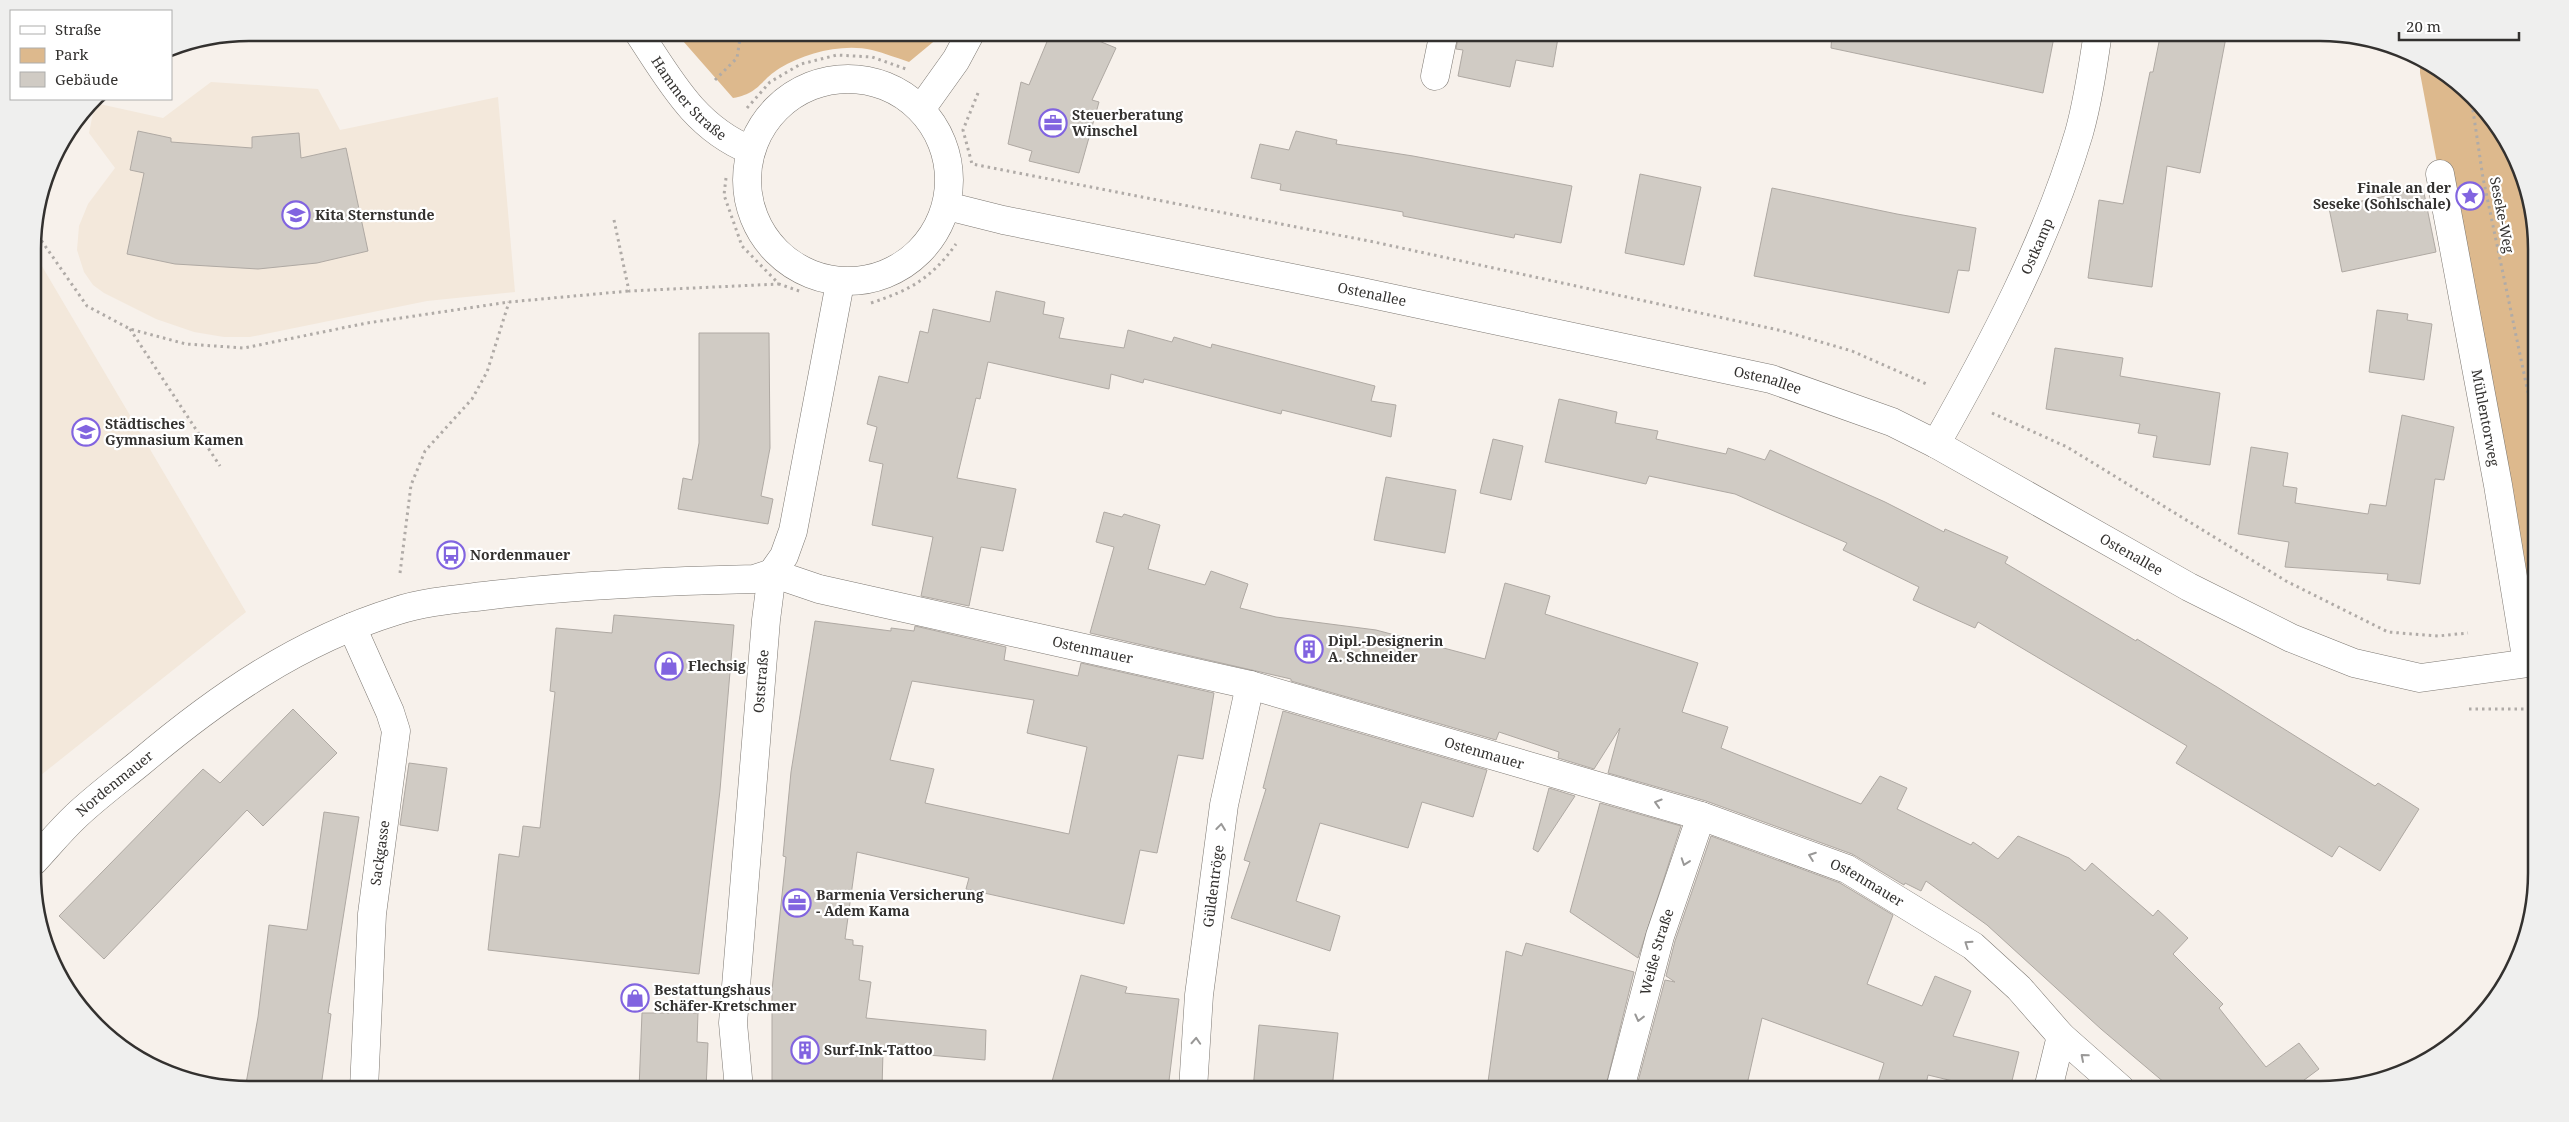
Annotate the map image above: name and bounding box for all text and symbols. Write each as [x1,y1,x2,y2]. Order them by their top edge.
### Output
legend [10,10,172,100]
scale bar [2399,10,2519,42]
text: 20 m [2406,16,2441,36]
text: Straße [55,19,101,39]
text: Park [55,44,89,64]
street label: Hammer Straße [647,52,730,144]
text: Gebäude [55,69,118,89]
place label: Steuerberatung Winschel [1072,105,1183,140]
office icon: Steuerberatung Winschel [1038,108,1068,138]
street label: Seseke-Weg [2486,175,2519,255]
place label: Finale an der Seseke (Sohlschale) [2313,178,2452,213]
place icon: Finale an der Seseke (Sohlschale) [2455,181,2485,211]
school or university icon: Kita Sternstunde [281,200,311,230]
place label: Kita Sternstunde [315,205,435,224]
street label: Ostkamp [2016,215,2057,277]
street label: Ostenallee [1336,277,1408,310]
street label: Ostenallee [1732,361,1804,398]
street label: Mühlentorweg [2468,368,2504,468]
place label: Städtisches Gymnasium Kamen [105,414,244,449]
school or university icon: Städtisches Gymnasium Kamen [71,417,101,447]
street label: Ostenallee [2097,529,2167,579]
bus stop icon: Nordenmauer [436,540,466,570]
place label: Nordenmauer [470,545,571,564]
street label: Ostenmauer [1051,631,1135,668]
place label: Dipl.-Designerin A. Schneider [1328,631,1443,666]
building icon: Dipl.-Designerin A. Schneider [1294,634,1324,664]
street label: Oststraße [748,649,773,714]
shop icon: Flechsig [654,651,684,681]
place label: Flechsig [688,656,746,675]
street label: Ostenmauer [1442,732,1527,773]
street label: Nordenmauer [72,746,157,821]
one-way arrow [1655,799,1663,809]
street label: Sackgasse [366,819,393,887]
one-way arrow [1215,823,1226,831]
street label: Güldentröge [1198,844,1228,928]
one-way arrow [1808,852,1817,862]
street label: Ostenmauer [1828,854,1908,911]
one-way arrow [1681,857,1691,866]
place label: Barmenia Versicherung - Adem Kama [816,885,984,920]
office icon: Barmenia Versicherung - Adem Kama [782,888,812,918]
street label: Weiße Straße [1635,906,1678,997]
one-way arrow [1965,940,1974,950]
place label: Bestattungshaus Schäfer-Kretschmer [654,980,797,1015]
shop icon: Bestattungshaus Schäfer-Kretschmer [620,983,650,1013]
one-way arrow [1634,1013,1644,1021]
building icon: Surf-Ink-Tattoo [790,1035,820,1065]
one-way arrow [1191,1036,1202,1044]
place label: Surf-Ink-Tattoo [824,1040,933,1059]
one-way arrow [2081,1054,2090,1063]

